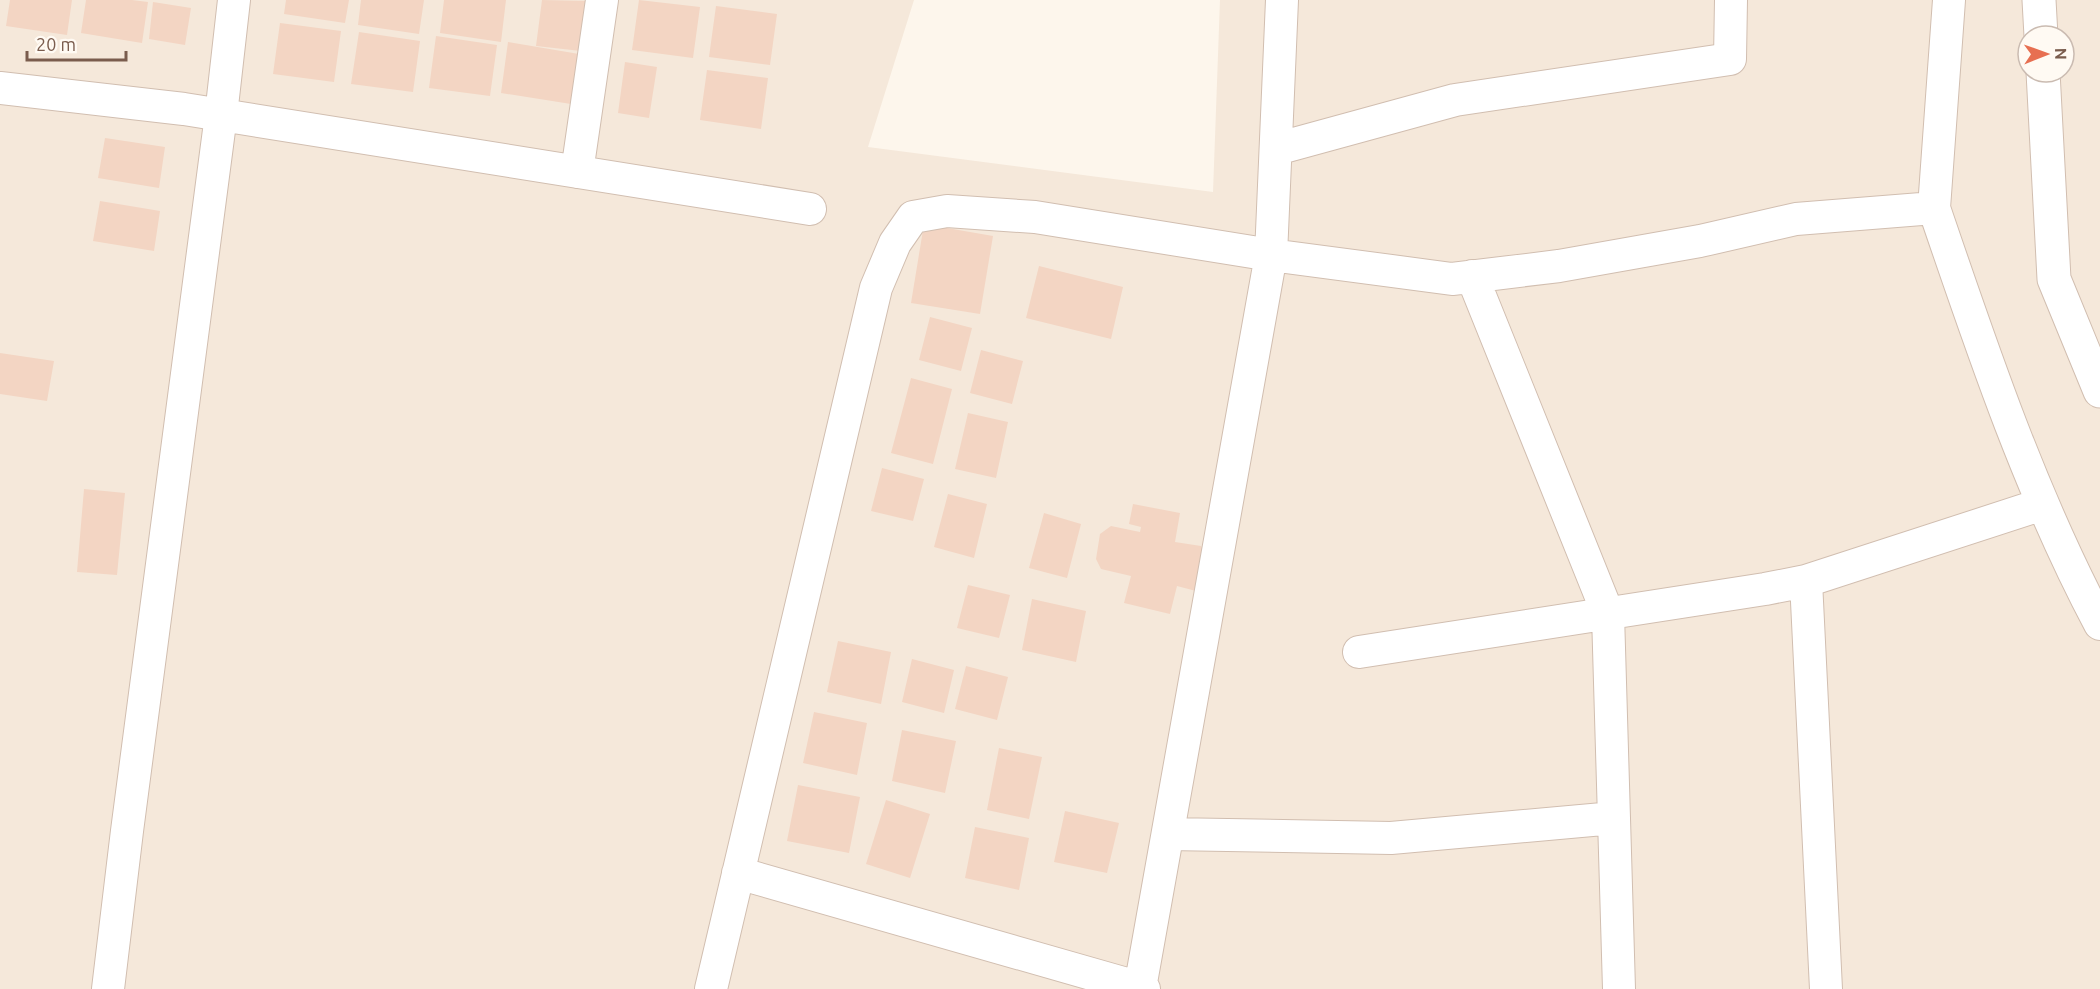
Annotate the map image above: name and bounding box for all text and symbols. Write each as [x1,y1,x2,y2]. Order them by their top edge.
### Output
scale bar [27,24,126,62]
north arrow [2016,24,2076,84]
text: 20 m [36,34,76,54]
text: N [2052,48,2070,60]

